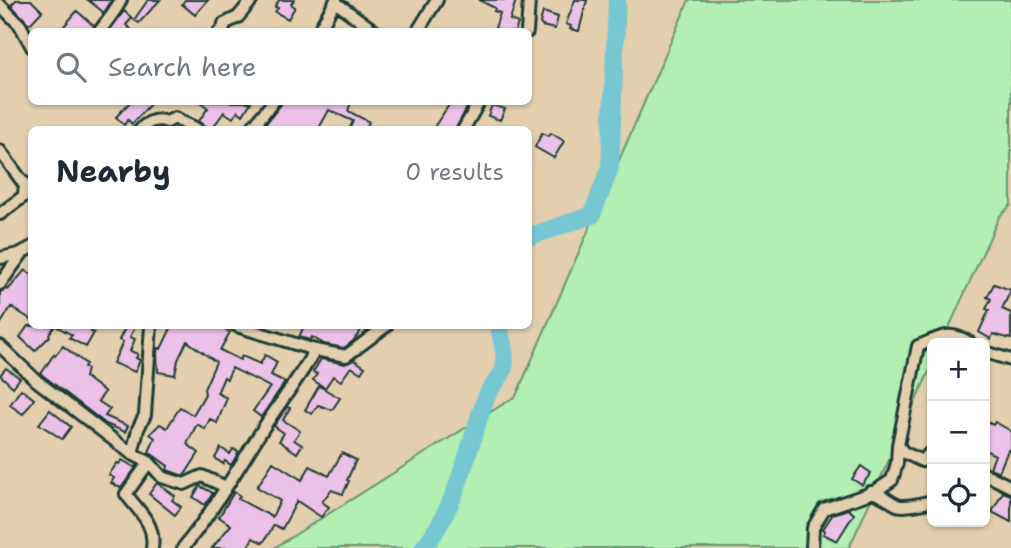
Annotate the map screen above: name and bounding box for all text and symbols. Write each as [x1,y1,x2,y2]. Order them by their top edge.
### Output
search box [28,28,532,105]
icon: search [52,48,90,86]
text: Search here [108,49,257,84]
text: Nearby [56,151,171,192]
text: 0 results [405,157,504,187]
map controls [927,338,990,527]
button: + [927,338,990,401]
button: − [927,401,990,464]
button: locate [927,464,990,527]

